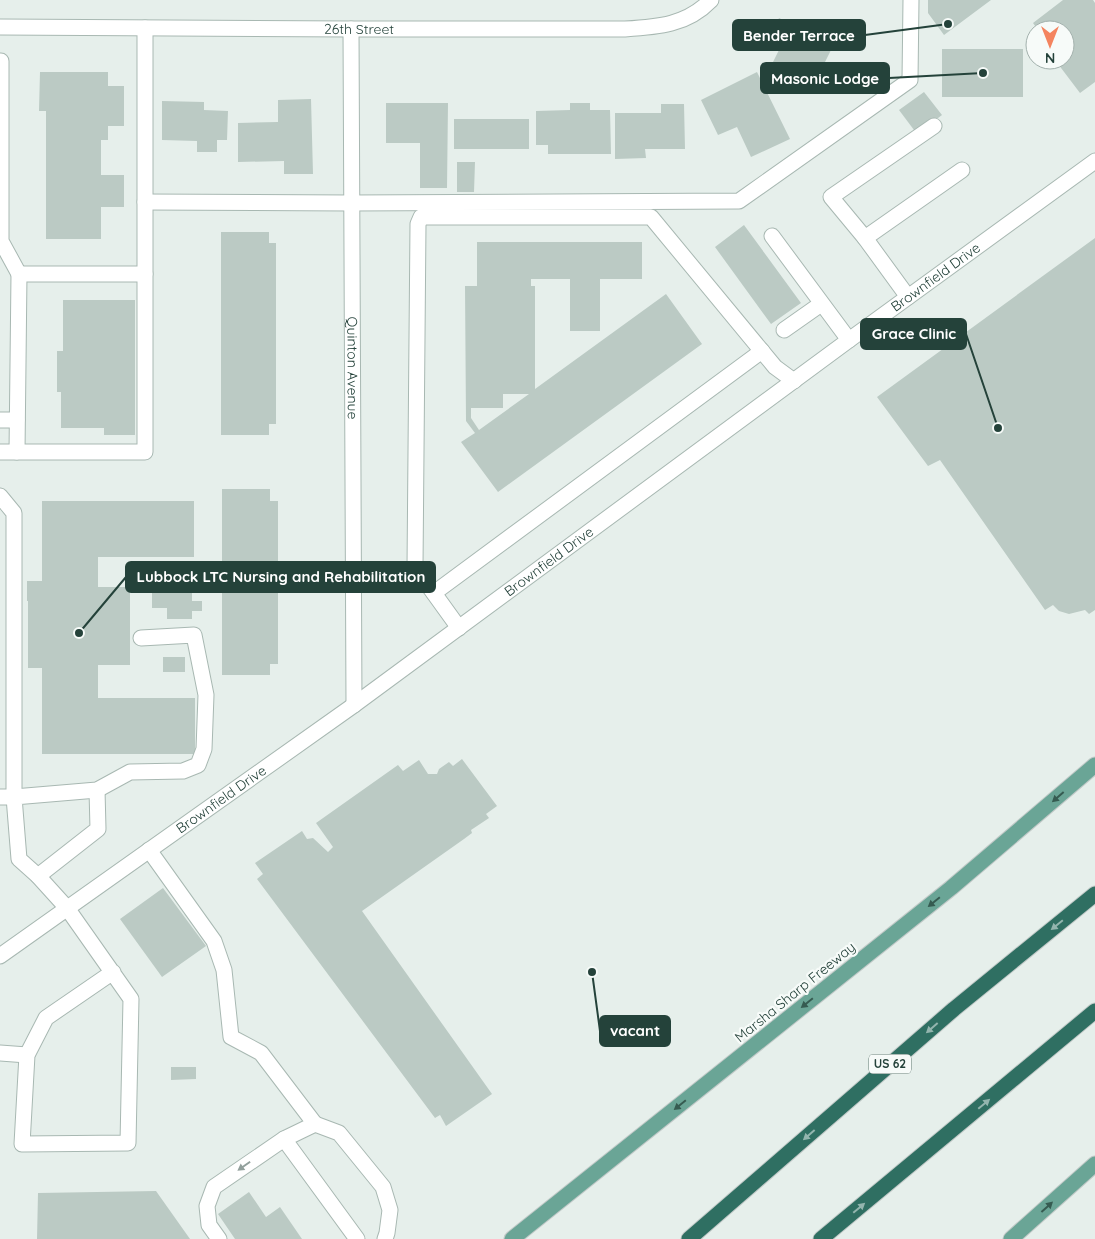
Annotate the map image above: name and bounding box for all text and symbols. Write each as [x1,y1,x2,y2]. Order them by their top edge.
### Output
street label: 26th Street [324,20,394,38]
callout: Bender Terrace [733,20,865,50]
north arrow [1025,20,1075,70]
text: Bender Terrace [743,26,855,45]
text: N [1045,49,1055,67]
callout: Masonic Lodge [761,63,889,93]
text: Masonic Lodge [771,69,879,88]
street label: Brownfield Drive [887,238,984,316]
street label: Quinton Avenue [343,316,362,420]
callout: Grace Clinic [861,319,966,349]
text: Grace Clinic [872,324,956,343]
street label: Brownfield Drive [501,522,597,600]
callout: Lubbock LTC Nursing and Rehabilitation [126,562,435,592]
text: Lubbock LTC Nursing and Rehabilitation [137,567,425,586]
street label: Brownfield Drive [172,761,270,837]
one-way arrow [1052,791,1065,802]
one-way arrow [928,896,941,907]
one-way arrow [1051,920,1064,931]
street label: Marsha Sharp Freeway [731,938,859,1046]
one-way arrow [801,998,814,1009]
callout: vacant [600,1016,670,1046]
text: vacant [610,1021,660,1040]
one-way arrow [926,1022,938,1034]
road number: US 62 [869,1054,911,1074]
one-way arrow [977,1098,990,1109]
one-way arrow [674,1099,687,1110]
one-way arrow [803,1129,815,1141]
one-way arrow [237,1161,250,1171]
one-way arrow [1041,1201,1054,1212]
one-way arrow [852,1202,865,1213]

